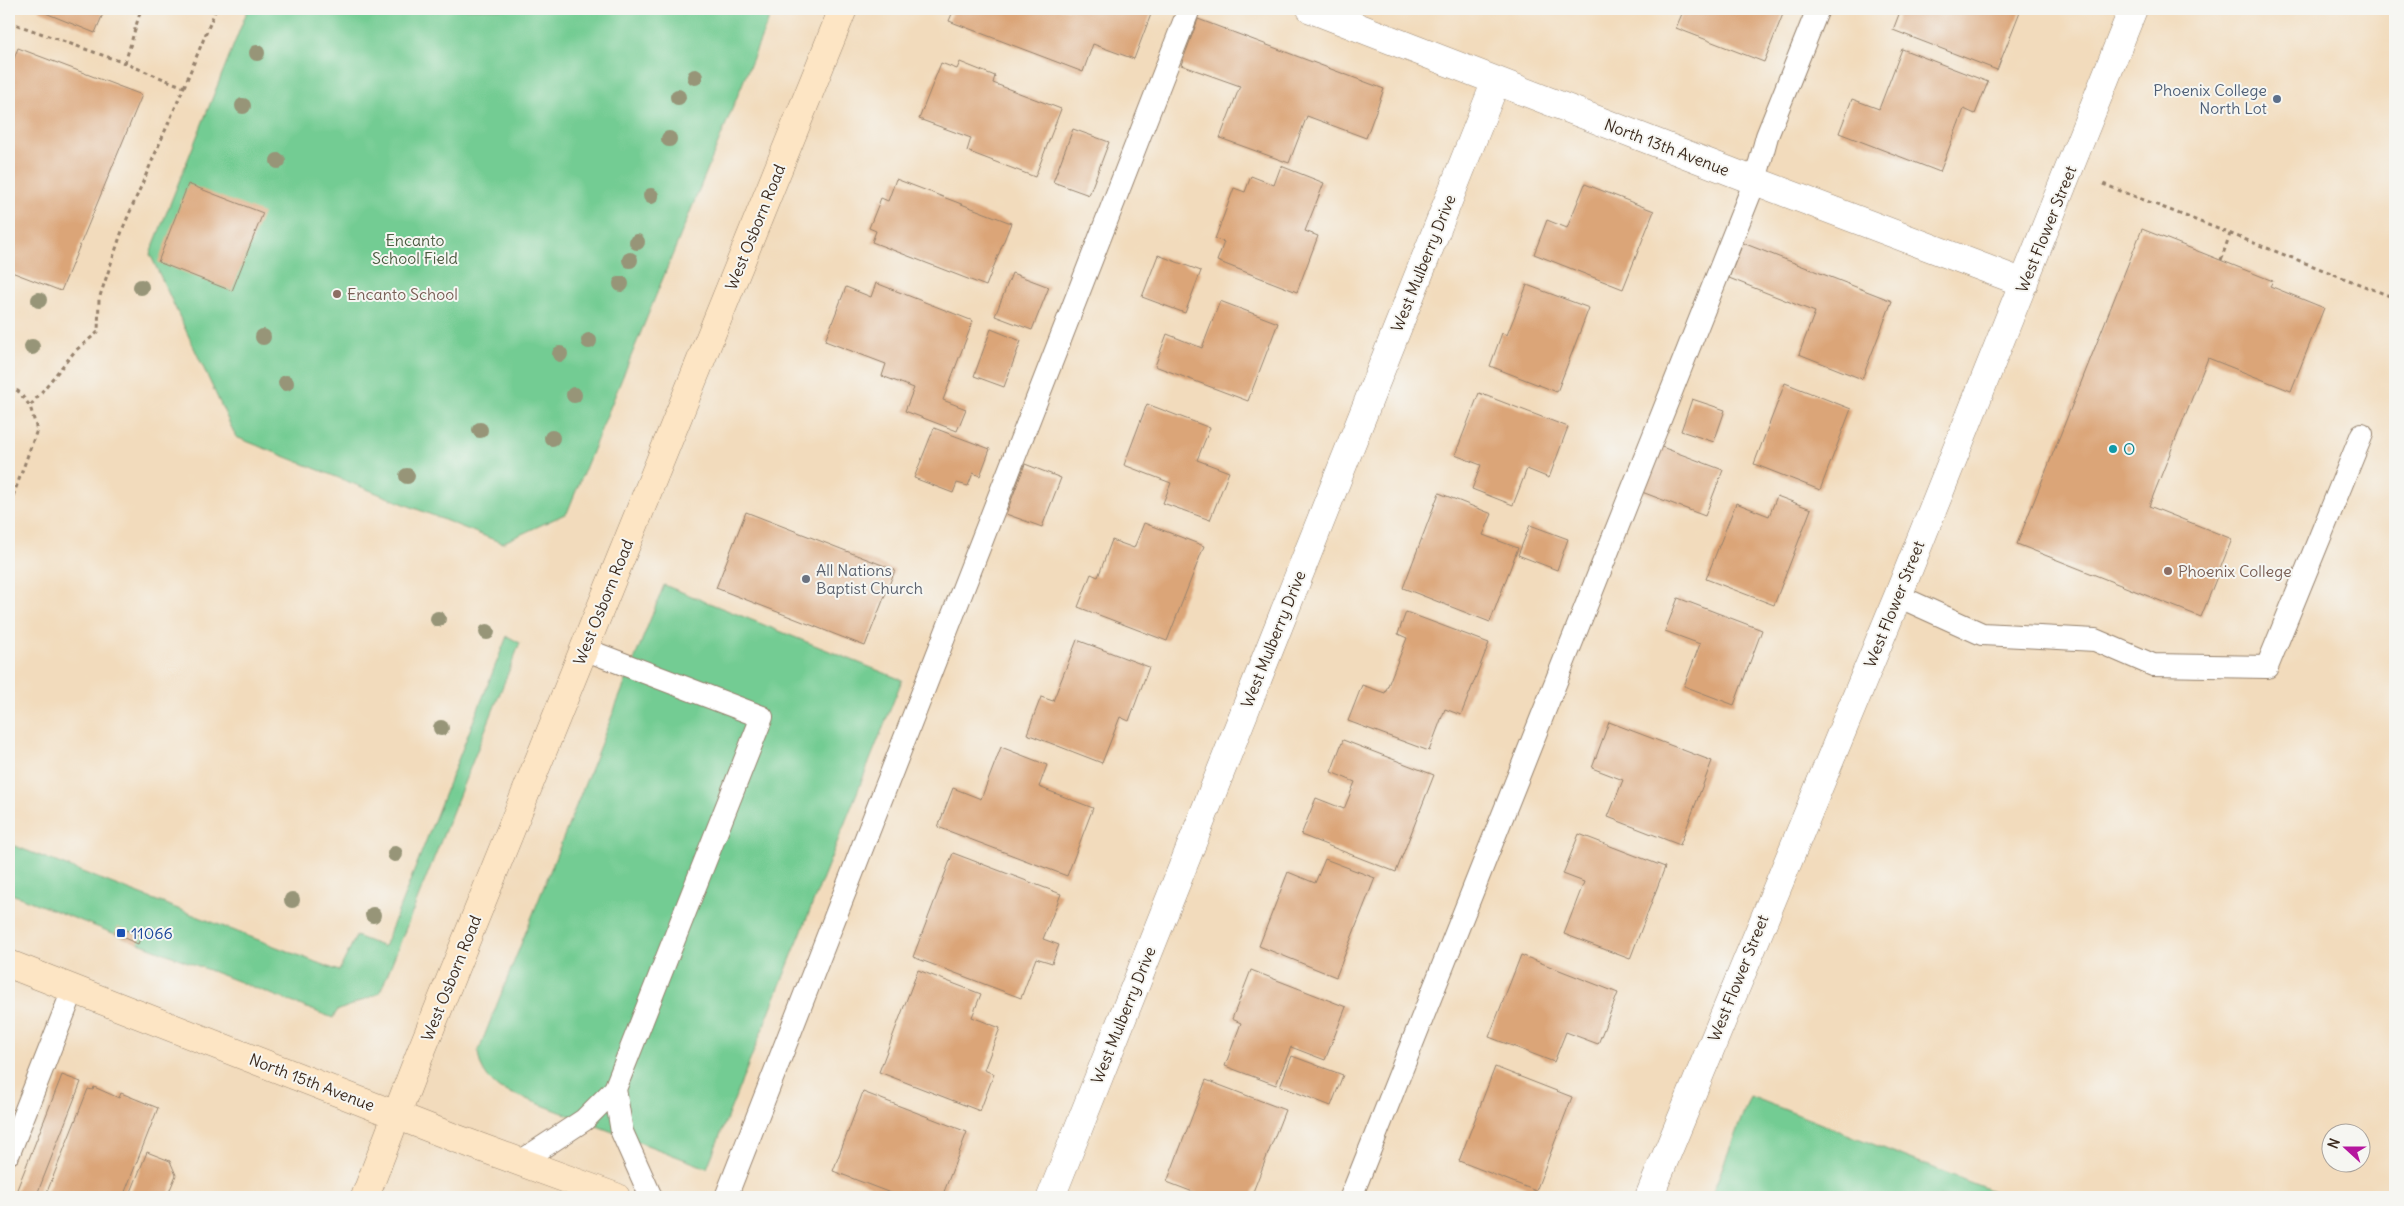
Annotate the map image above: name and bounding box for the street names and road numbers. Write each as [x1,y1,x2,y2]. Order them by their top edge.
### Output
street label: North 13th Avenue [1602,114,1732,180]
street label: West Osborn Road [721,161,789,293]
street label: West Flower Street [2011,162,2081,295]
street label: West Mulberry Drive [1386,192,1460,334]
street label: West Osborn Road [569,536,637,668]
street label: West Flower Street [1859,537,1929,670]
street label: West Mulberry Drive [1236,568,1310,710]
street label: West Flower Street [1703,911,1773,1044]
street label: West Osborn Road [417,912,485,1044]
street label: West Mulberry Drive [1086,944,1160,1086]
street label: North 15th Avenue [247,1049,377,1115]

